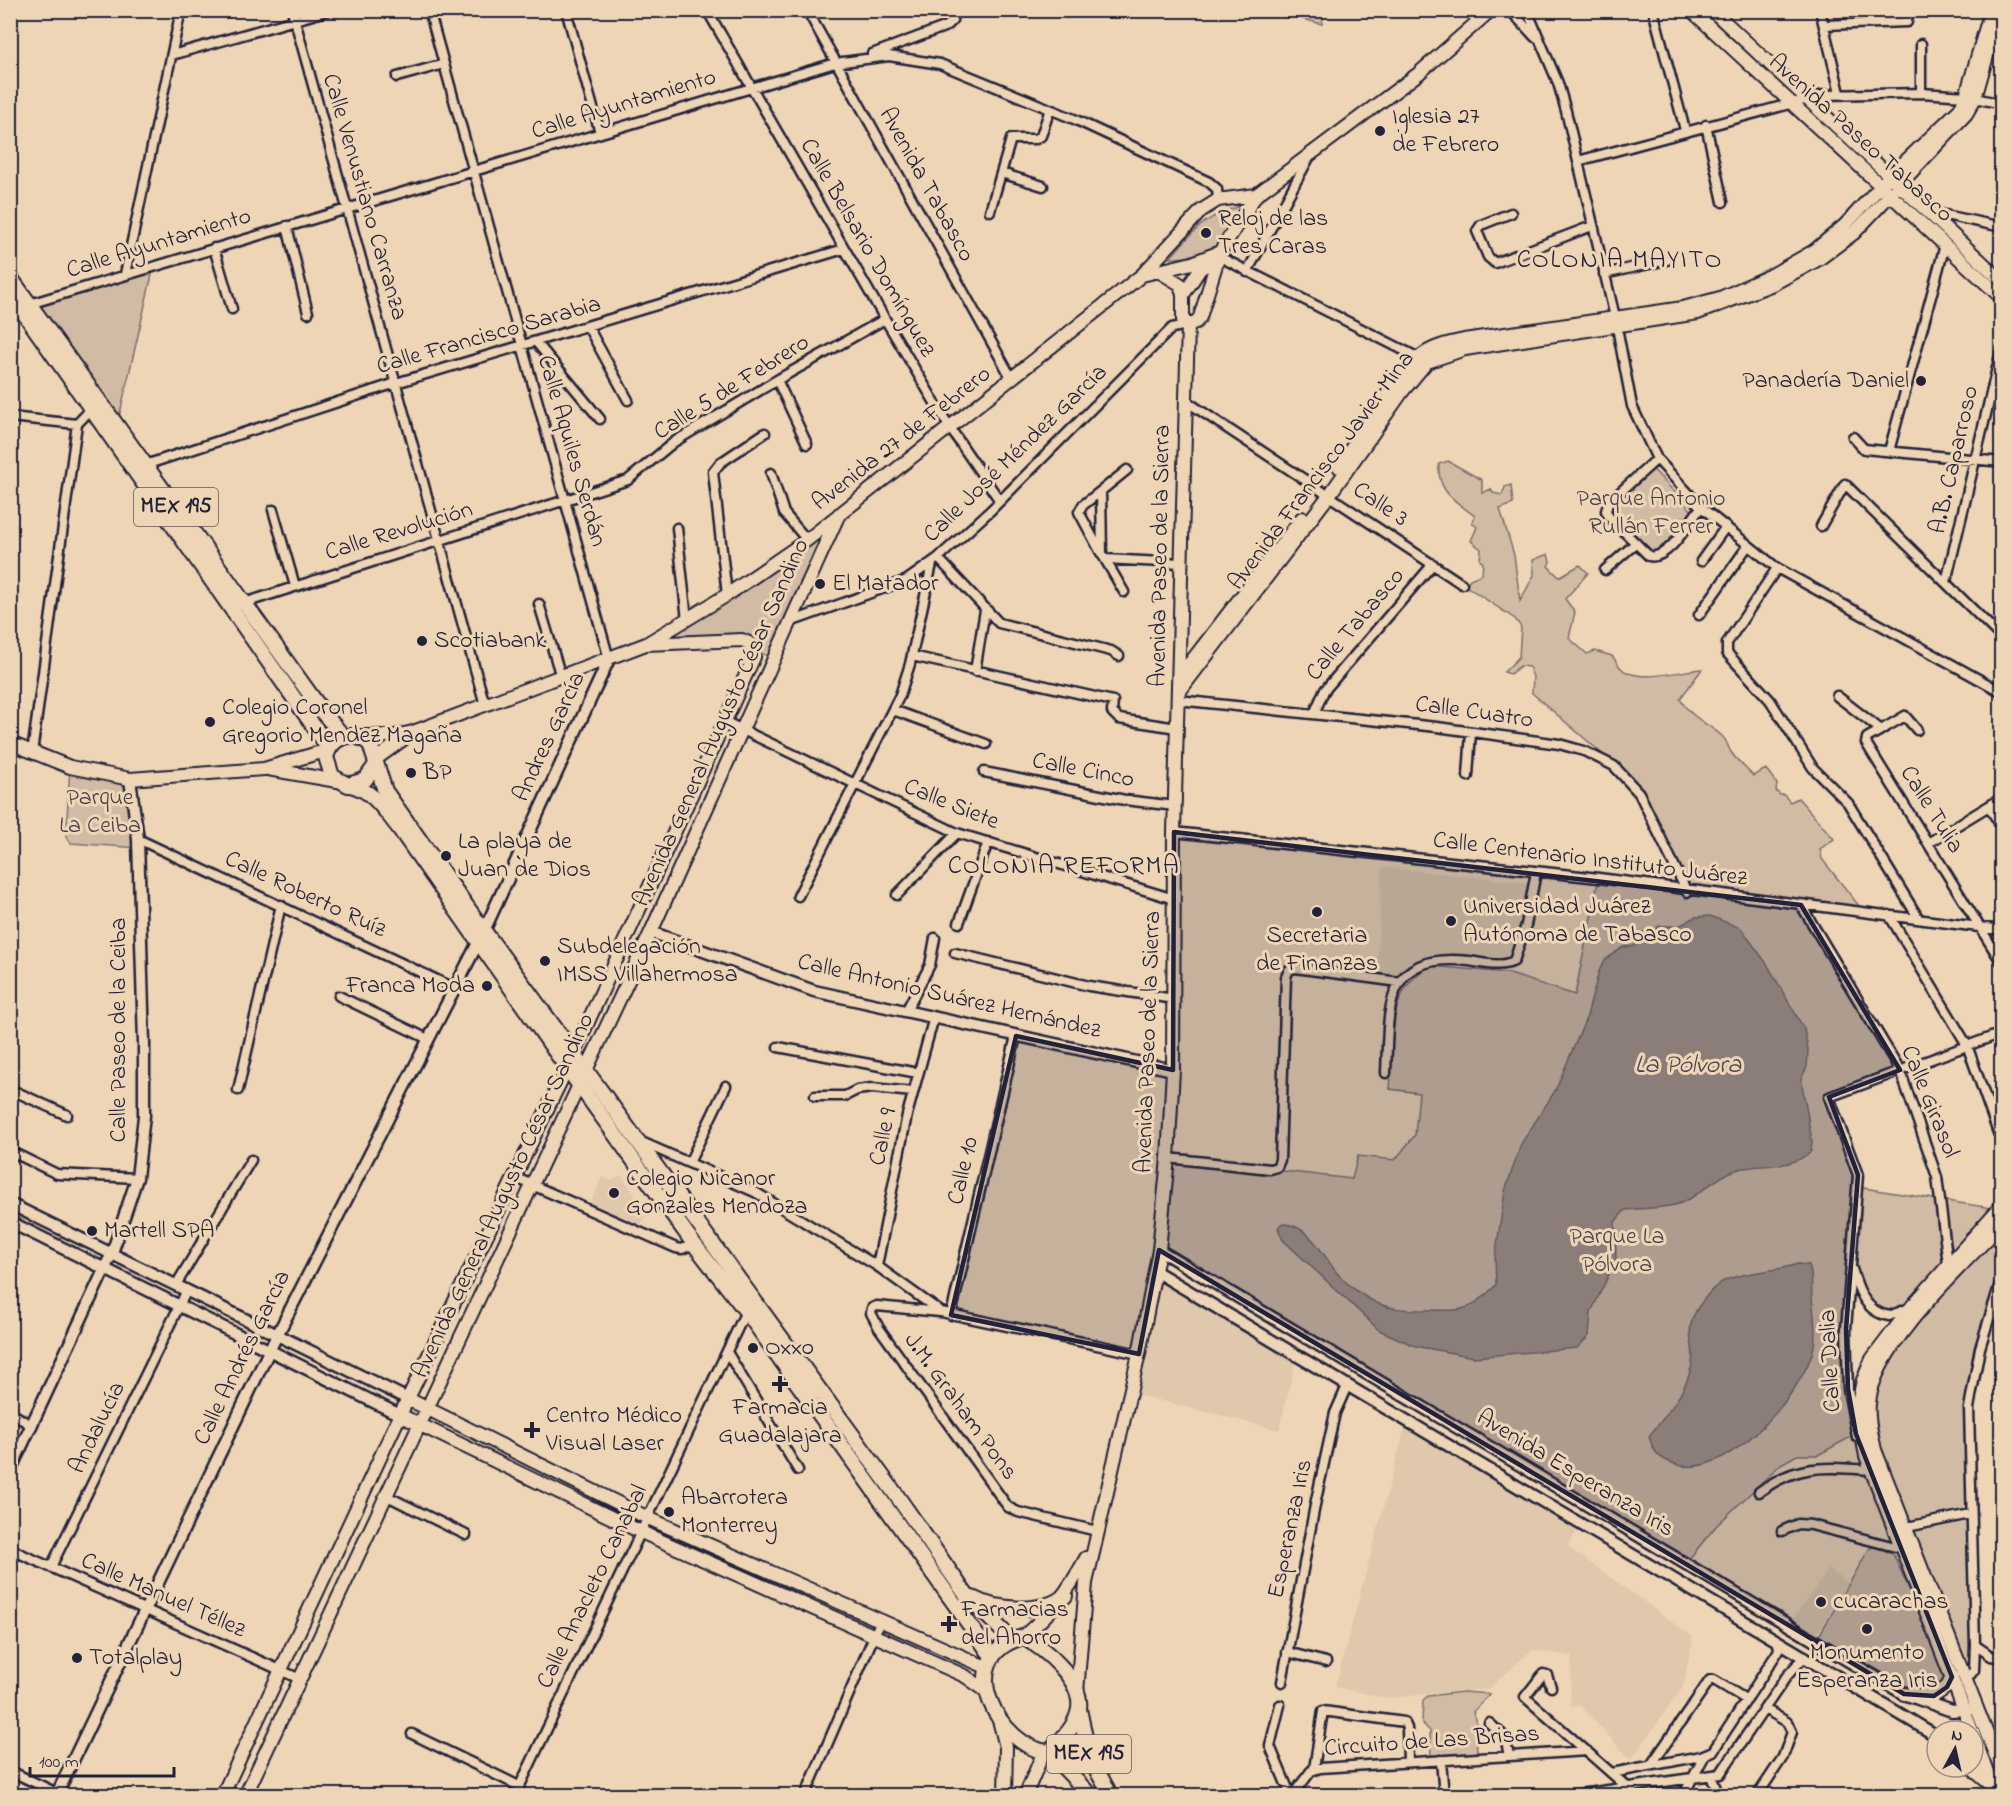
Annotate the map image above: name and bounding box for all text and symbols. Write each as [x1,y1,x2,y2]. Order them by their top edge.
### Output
street label: Avenida Paseo Tabasco [1760,46,1960,232]
street label: Calle Ayuntamiento [527,60,721,151]
street label: Calle Venustiano Carranza [312,70,416,324]
place label: Iglesia 27 de Febrero [1392,100,1499,163]
street label: Avenida Tabasco [869,101,983,269]
marker: Iglesia 27 de Febrero [1373,124,1387,138]
street label: Calle Belsario Domínguez [790,132,944,365]
street label: Calle Ayuntamiento [62,199,256,290]
place label: Reloj de las Tres Caras [1218,202,1328,265]
marker: Reloj de las Tres Caras [1199,226,1213,240]
district label: COLONIA MAYITO [1517,242,1723,280]
street label: Calle Francisco Sarabia [373,287,605,385]
street label: Calle 5 de Febrero [647,326,817,450]
street label: Avenida Francisco Javier Mina [1220,344,1424,598]
street label: Calle Aquiles Serdán [527,351,615,551]
street label: Calle José Méndez García [916,356,1116,552]
street label: Avenida 27 de Febrero [805,358,999,520]
place label: Panadería Daniel [1742,364,1909,399]
marker: Panadería Daniel [1914,374,1928,388]
street label: A.B. Caparroso [1921,383,1989,537]
street label: Avenida Paseo de la Sierra [1141,424,1181,688]
street label: Calle 3 [1345,473,1415,537]
park label: Parque Antonio Rullán Ferrer [1576,482,1726,545]
road number: MEX 195 [134,488,218,526]
street label: Calle Revolución [321,493,477,571]
street label: Avenida General Augusto César Sandino [625,533,819,913]
street label: Calle Tabasco [1298,561,1414,689]
place label: El Matador [832,567,939,602]
marker: El Matador [813,577,827,591]
place label: Scotiabank [434,624,546,659]
marker: Scotiabank [415,634,429,648]
street label: Andres García [505,666,595,808]
street label: Calle Cuatro [1413,687,1535,739]
place label: Colegio Coronel Gregorio Mendez Magaña [222,691,462,754]
marker: Colegio Coronel Gregorio Mendez Magaña [203,715,217,729]
street label: Calle Cinco [1029,744,1137,798]
place label: BP [422,756,452,791]
street label: Calle Tulia [1890,759,1972,861]
marker: BP [404,766,418,780]
street label: Calle Siete [898,770,1004,840]
park label: Parque La Ceiba [59,781,141,844]
street label: Calle Centenario Instituto Juárez [1431,823,1750,897]
place label: La playa de Juan de Dios [458,825,591,888]
street label: Calle Roberto Ruíz [218,842,392,948]
district label: COLONIA REFORMA [948,848,1180,886]
marker: La playa de Juan de Dios [439,849,453,863]
place label: Universidad Juárez Autónoma de Tabasco [1463,890,1692,953]
marker: Secretaria de Finanzas [1310,905,1324,919]
street label: Avenida Paseo de la Sierra [1127,910,1171,1174]
marker: Universidad Juárez Autónoma de Tabasco [1444,914,1458,928]
street label: Calle Paseo de la Ceiba [102,918,137,1142]
place label: Secretaria de Finanzas [1256,919,1378,982]
place label: Subdelegación IMSS Villahermosa [557,930,738,993]
street label: Calle Antonio Suárez Hernández [794,945,1105,1049]
marker: Subdelegación IMSS Villahermosa [538,954,552,968]
place label: Franca Moda [345,969,475,1004]
marker: Franca Moda [480,979,494,993]
street label: Avenida General Augusto César Sandino [404,1008,604,1384]
street label: Calle Girasol [1891,1040,1967,1164]
water label: La Pólvora [1635,1047,1742,1085]
street label: Calle 9 [861,1104,907,1169]
street label: Calle 10 [939,1133,989,1209]
place label: Colegio Nicanor Gonzales Mendoza [626,1162,808,1225]
marker: Colegio Nicanor Gonzales Mendoza [607,1186,621,1200]
place label: Martell SPA [104,1214,215,1249]
park label: Parque La Pólvora [1569,1220,1665,1283]
marker: Martell SPA [85,1224,99,1238]
street label: Calle Andrés García [185,1265,301,1451]
street label: Calle Dalia [1811,1309,1851,1413]
street label: J.M. Graham Pons [894,1326,1026,1488]
place label: Oxxo [765,1331,814,1366]
marker: Oxxo [746,1341,760,1355]
street label: Andalucía [61,1376,135,1480]
marker: Farmacia Guadalajara [773,1377,787,1391]
place label: Farmacia Guadalajara [718,1391,842,1454]
place label: Centro Médico Visual Laser [545,1399,682,1462]
street label: Avenida Esperanza Iris [1469,1401,1681,1547]
marker: Centro Médico Visual Laser [523,1421,541,1439]
street label: Esperanza Iris [1259,1456,1323,1602]
street label: Calle Anacleto Canabal [528,1479,658,1695]
place label: Abarrotera Monterrey [681,1481,788,1545]
marker: Abarrotera Monterrey [662,1505,676,1519]
street label: Calle Manuel Téllez [75,1544,252,1648]
place label: cucarachas [1833,1585,1949,1620]
place label: Farmacias del Ahorro [960,1593,1069,1656]
marker: cucarachas [1814,1595,1828,1609]
marker: Farmacias del Ahorro [942,1617,956,1631]
marker: Monumento Esperanza Iris [1860,1622,1874,1636]
place label: Monumento Esperanza Iris [1796,1636,1938,1699]
place label: Totalplay [89,1641,182,1677]
marker: Totalplay [70,1651,84,1665]
street label: Circuito de Las Brisas [1323,1717,1541,1767]
north arrow [1925,1719,1985,1779]
text: N [1950,1723,1964,1749]
road number: MEX 195 [1047,1735,1131,1773]
scale bar [30,1740,174,1778]
text: 100 m [39,1750,79,1776]

